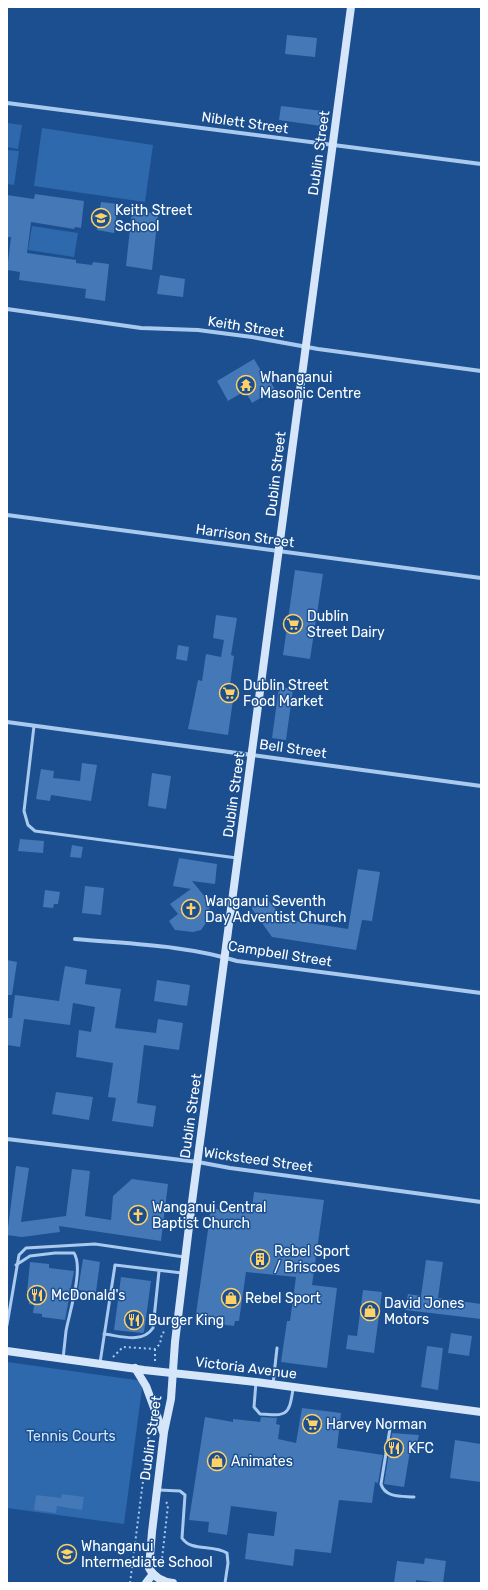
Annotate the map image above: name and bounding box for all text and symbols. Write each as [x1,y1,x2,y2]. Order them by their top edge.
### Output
street label: Niblett Street [200,108,290,138]
street label: Dublin Street [305,109,333,197]
place label: Keith Street School [115,202,193,235]
school or university icon: Keith Street School [90,207,112,229]
street label: Keith Street [207,313,286,342]
place label: Whanganui Masonic Centre [260,369,361,402]
temple icon: Whanganui Masonic Centre [235,374,257,396]
street label: Dublin Street [262,430,290,518]
street label: Harrison Street [195,521,296,551]
place label: Dublin Street Dairy [307,608,385,641]
supermarket icon: Dublin Street Dairy [282,613,304,635]
place label: Dublin Street Food Market [243,677,329,710]
supermarket icon: Dublin Street Food Market [218,682,240,704]
street label: Bell Street [258,736,328,762]
street label: Dublin Street [220,751,248,839]
place label: Wanganui Seventh Day Adventist Church [205,893,347,926]
church icon: Wanganui Seventh Day Adventist Church [180,898,202,920]
street label: Campbell Street [227,937,334,971]
street label: Dublin Street [177,1072,205,1160]
street label: Wicksteed Street [202,1144,314,1176]
place label: Wanganui Central Baptist Church [152,1199,266,1232]
church icon: Wanganui Central Baptist Church [127,1204,149,1226]
place label: Rebel Sport / Briscoes [274,1243,350,1276]
building icon: Rebel Sport / Briscoes [249,1248,271,1270]
restaurant icon: McDonald's [26,1284,48,1306]
place label: McDonald's [51,1287,125,1304]
shop icon: Rebel Sport [220,1287,242,1309]
place label: Rebel Sport [245,1290,321,1307]
place label: David Jones Motors [384,1295,465,1328]
shop icon: David Jones Motors [359,1300,381,1322]
restaurant icon: Burger King [123,1309,145,1331]
place label: Burger King [148,1312,224,1329]
street label: Victoria Avenue [194,1353,298,1383]
street label: Dublin Street [137,1394,165,1482]
supermarket icon: Harvey Norman [301,1413,323,1435]
place label: Harvey Norman [326,1416,427,1433]
park label: Tennis Courts [26,1428,116,1445]
restaurant icon: KFC [383,1437,405,1459]
place label: KFC [408,1440,434,1457]
shop icon: Animates [206,1450,228,1472]
place label: Animates [231,1453,293,1470]
place label: Whanganui Intermediate School [81,1538,213,1571]
school or university icon: Whanganui Intermediate School [56,1543,78,1565]

